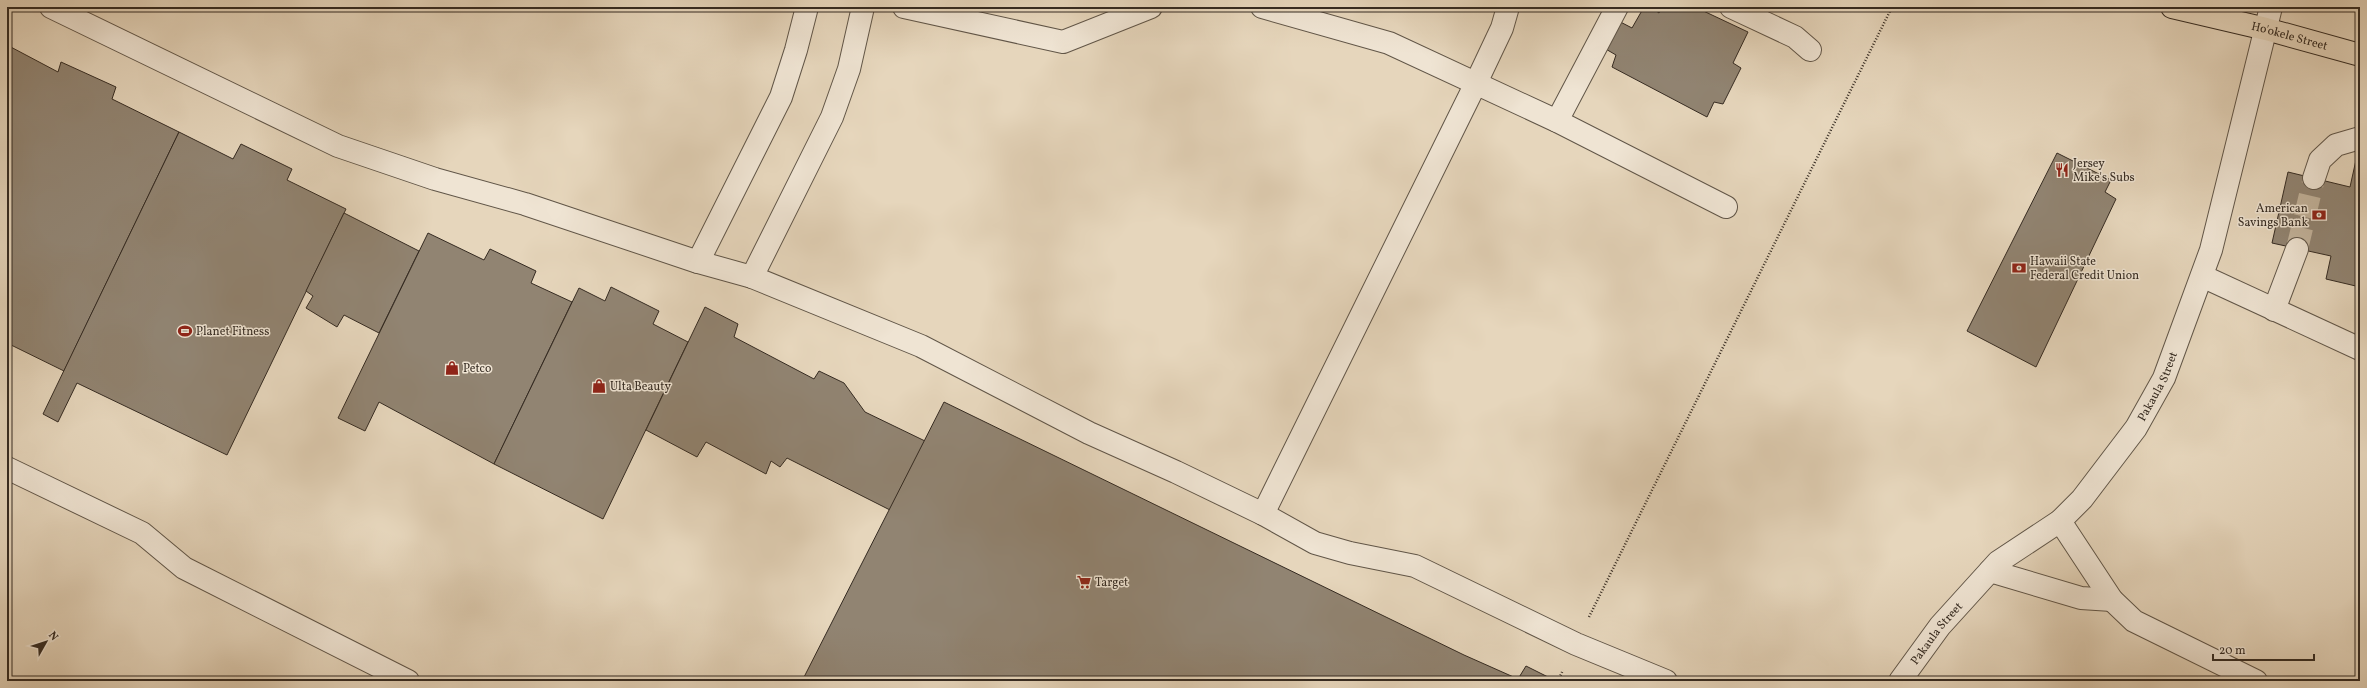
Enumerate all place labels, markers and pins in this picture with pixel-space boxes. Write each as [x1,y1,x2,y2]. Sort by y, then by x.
place label: Jersey Mike's Subs [2073,156,2135,186]
restaurant icon: Jersey Mike's Subs [2054,162,2070,178]
place label: American Savings Bank [2238,201,2308,231]
bank icon: American Savings Bank [2311,207,2327,223]
place label: Hawaii State Federal Credit Union [2030,254,2139,284]
bank icon: Hawaii State Federal Credit Union [2011,260,2027,276]
sports icon: Planet Fitness [177,323,193,339]
place label: Planet Fitness [196,324,269,340]
shop icon: Petco [444,360,460,376]
place label: Petco [463,361,491,377]
shop icon: Ulta Beauty [591,378,607,394]
place label: Ulta Beauty [610,379,671,395]
supermarket icon: Target [1076,574,1092,590]
place label: Target [1095,575,1128,591]

